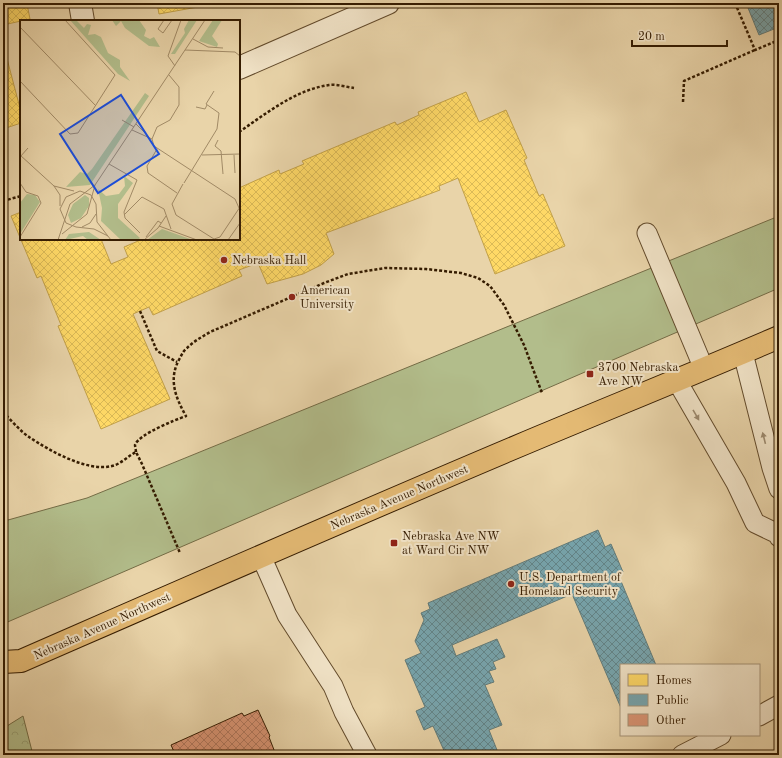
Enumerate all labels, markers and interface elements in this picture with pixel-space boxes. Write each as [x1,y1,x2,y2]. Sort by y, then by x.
inset map [20,20,240,240]
scale bar [632,22,727,48]
text: 20 m [638,31,665,43]
marker: Nebraska Hall [219,255,229,265]
place label: Nebraska Hall [232,255,306,267]
place label: American University [300,285,355,311]
marker: American University [287,292,297,302]
place label: 3700 Nebraska Ave NW [598,362,678,388]
marker: 3700 Nebraska Ave NW [585,369,595,379]
one-way arrow [693,409,700,421]
one-way arrow [761,432,767,444]
street label: Nebraska Avenue Northwest [329,463,470,532]
place label: Nebraska Ave NW at Ward Cir NW [402,531,500,557]
marker: Nebraska Ave NW at Ward Cir NW [389,538,399,548]
place label: U.S. Department of Homeland Security [519,572,622,598]
marker: U.S. Department of Homeland Security [506,579,516,589]
street label: Nebraska Avenue Northwest [32,591,173,663]
legend [620,664,760,736]
text: Homes [656,675,692,687]
text: Public [656,695,688,707]
text: Other [656,715,686,727]

